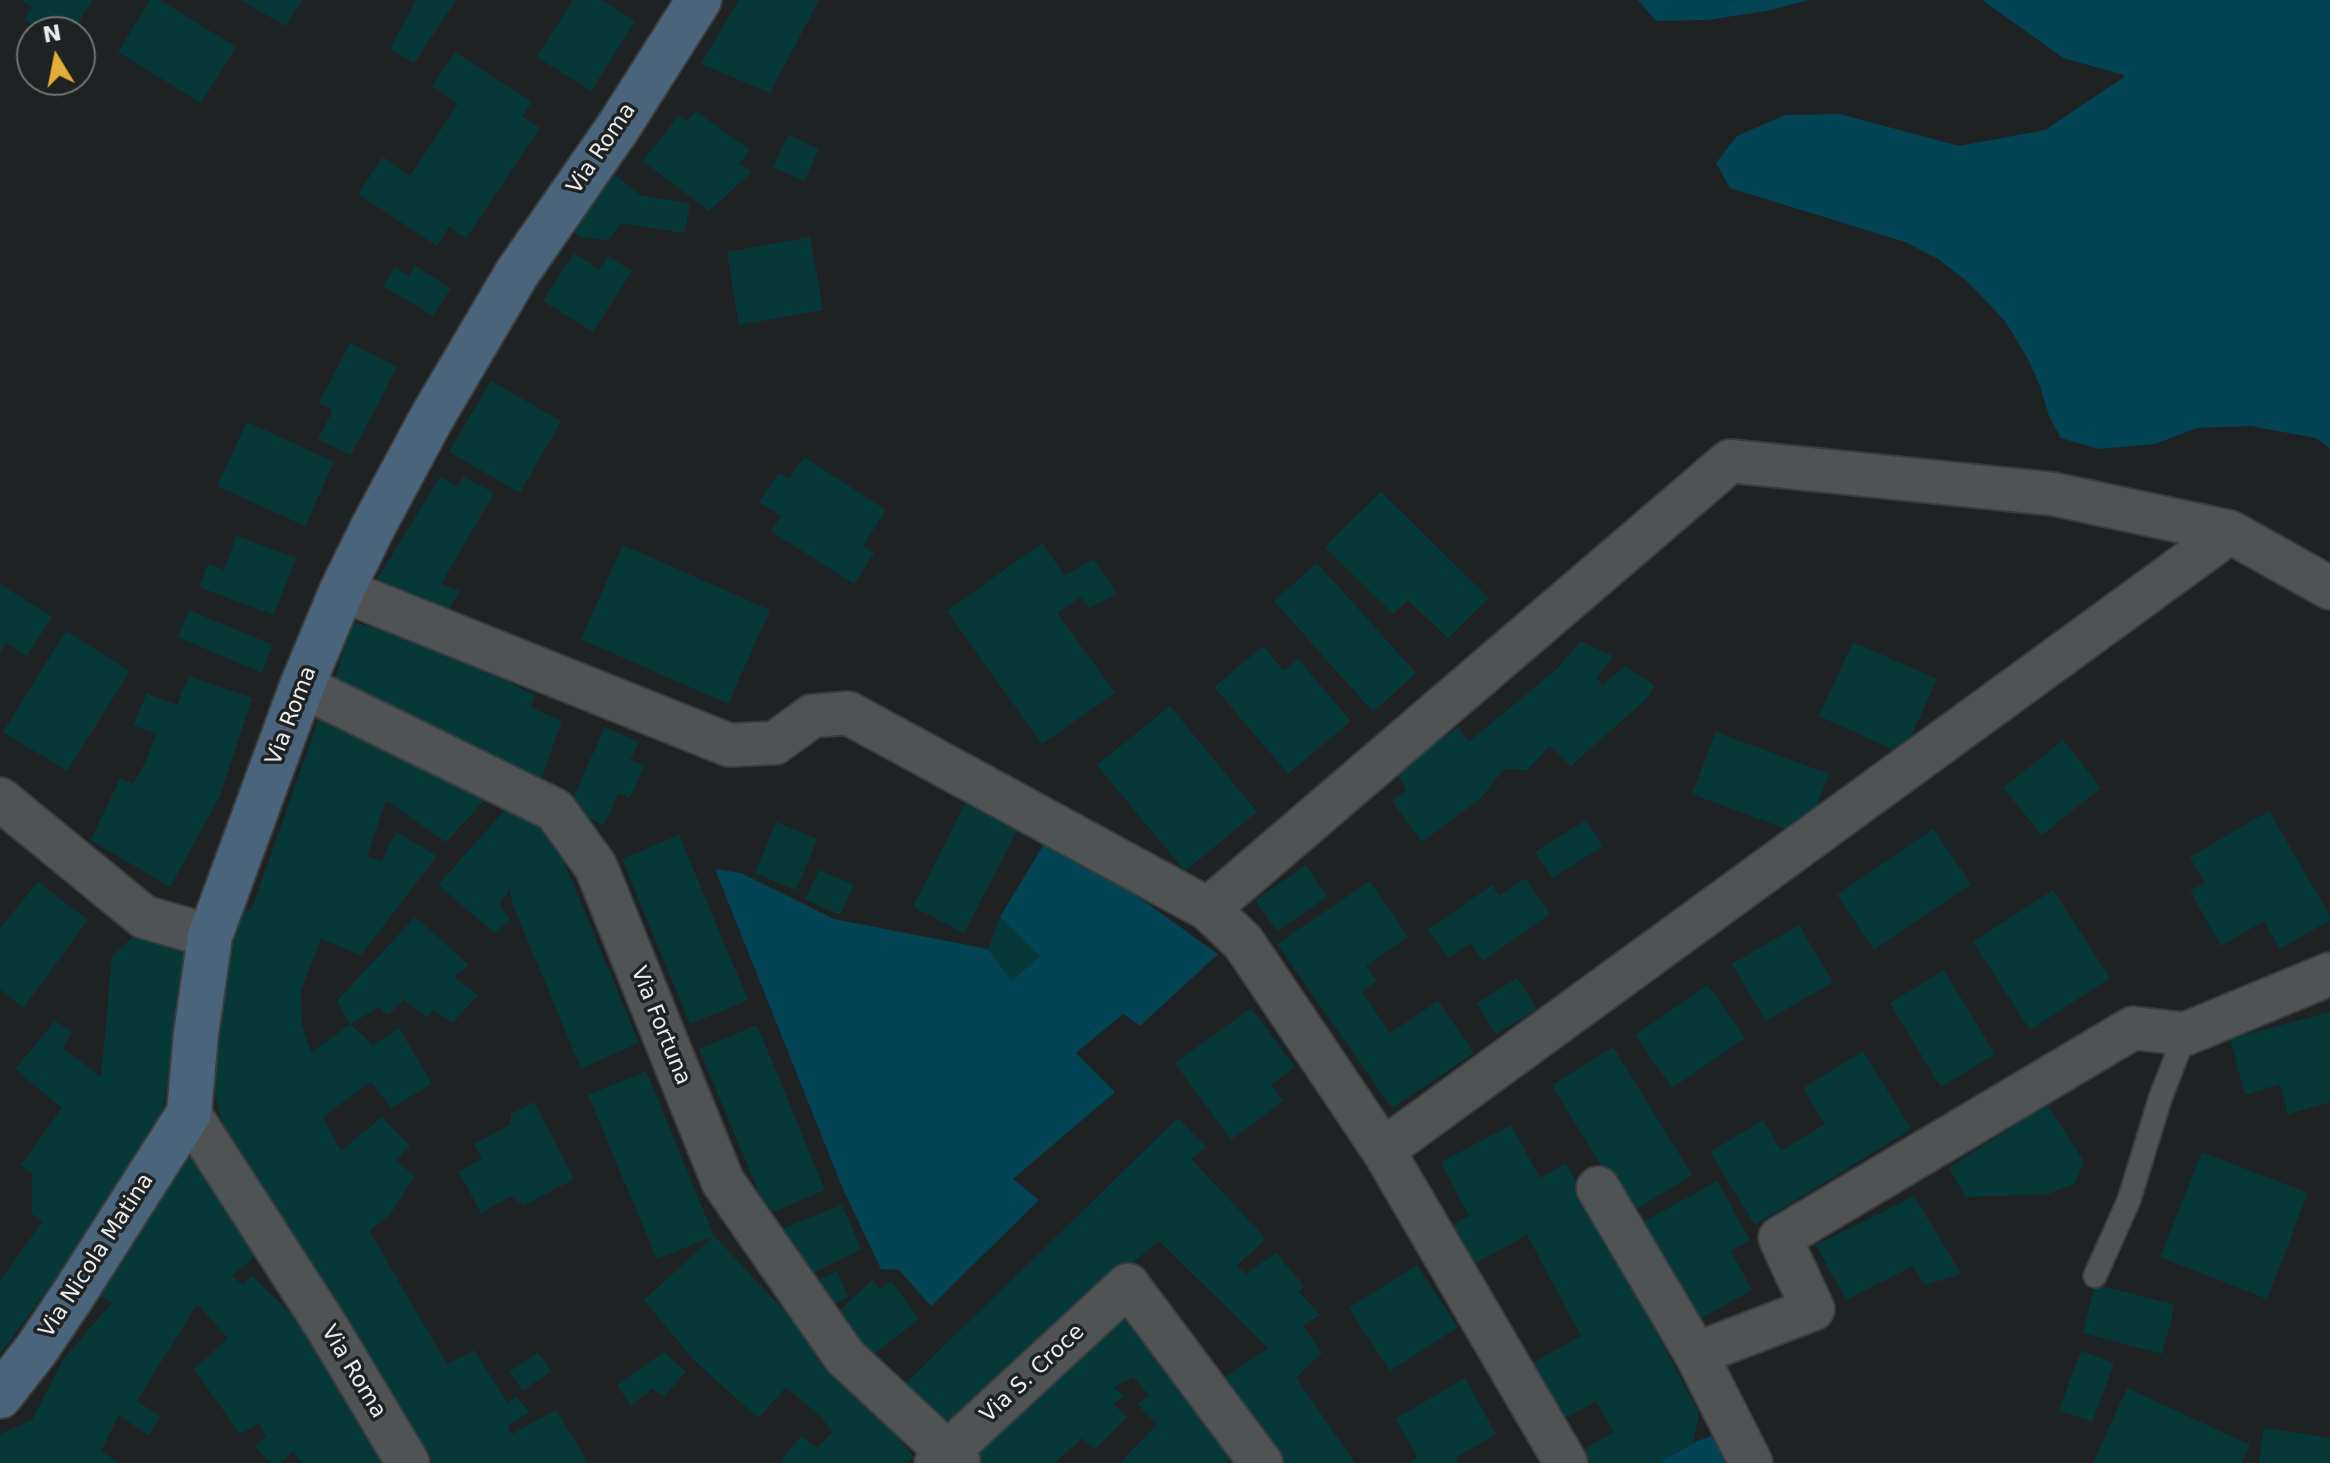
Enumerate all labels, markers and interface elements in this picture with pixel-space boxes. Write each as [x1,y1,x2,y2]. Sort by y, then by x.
north arrow [16,16,96,96]
text: N [41,20,63,48]
street label: Via Roma [562,99,642,199]
street label: Via Roma [261,663,323,769]
street label: Via Fortuna [624,963,696,1089]
street label: Via Nicola Matina [34,1169,160,1343]
street label: Via S. Croce [976,1319,1090,1429]
street label: Via Roma [315,1321,391,1423]

